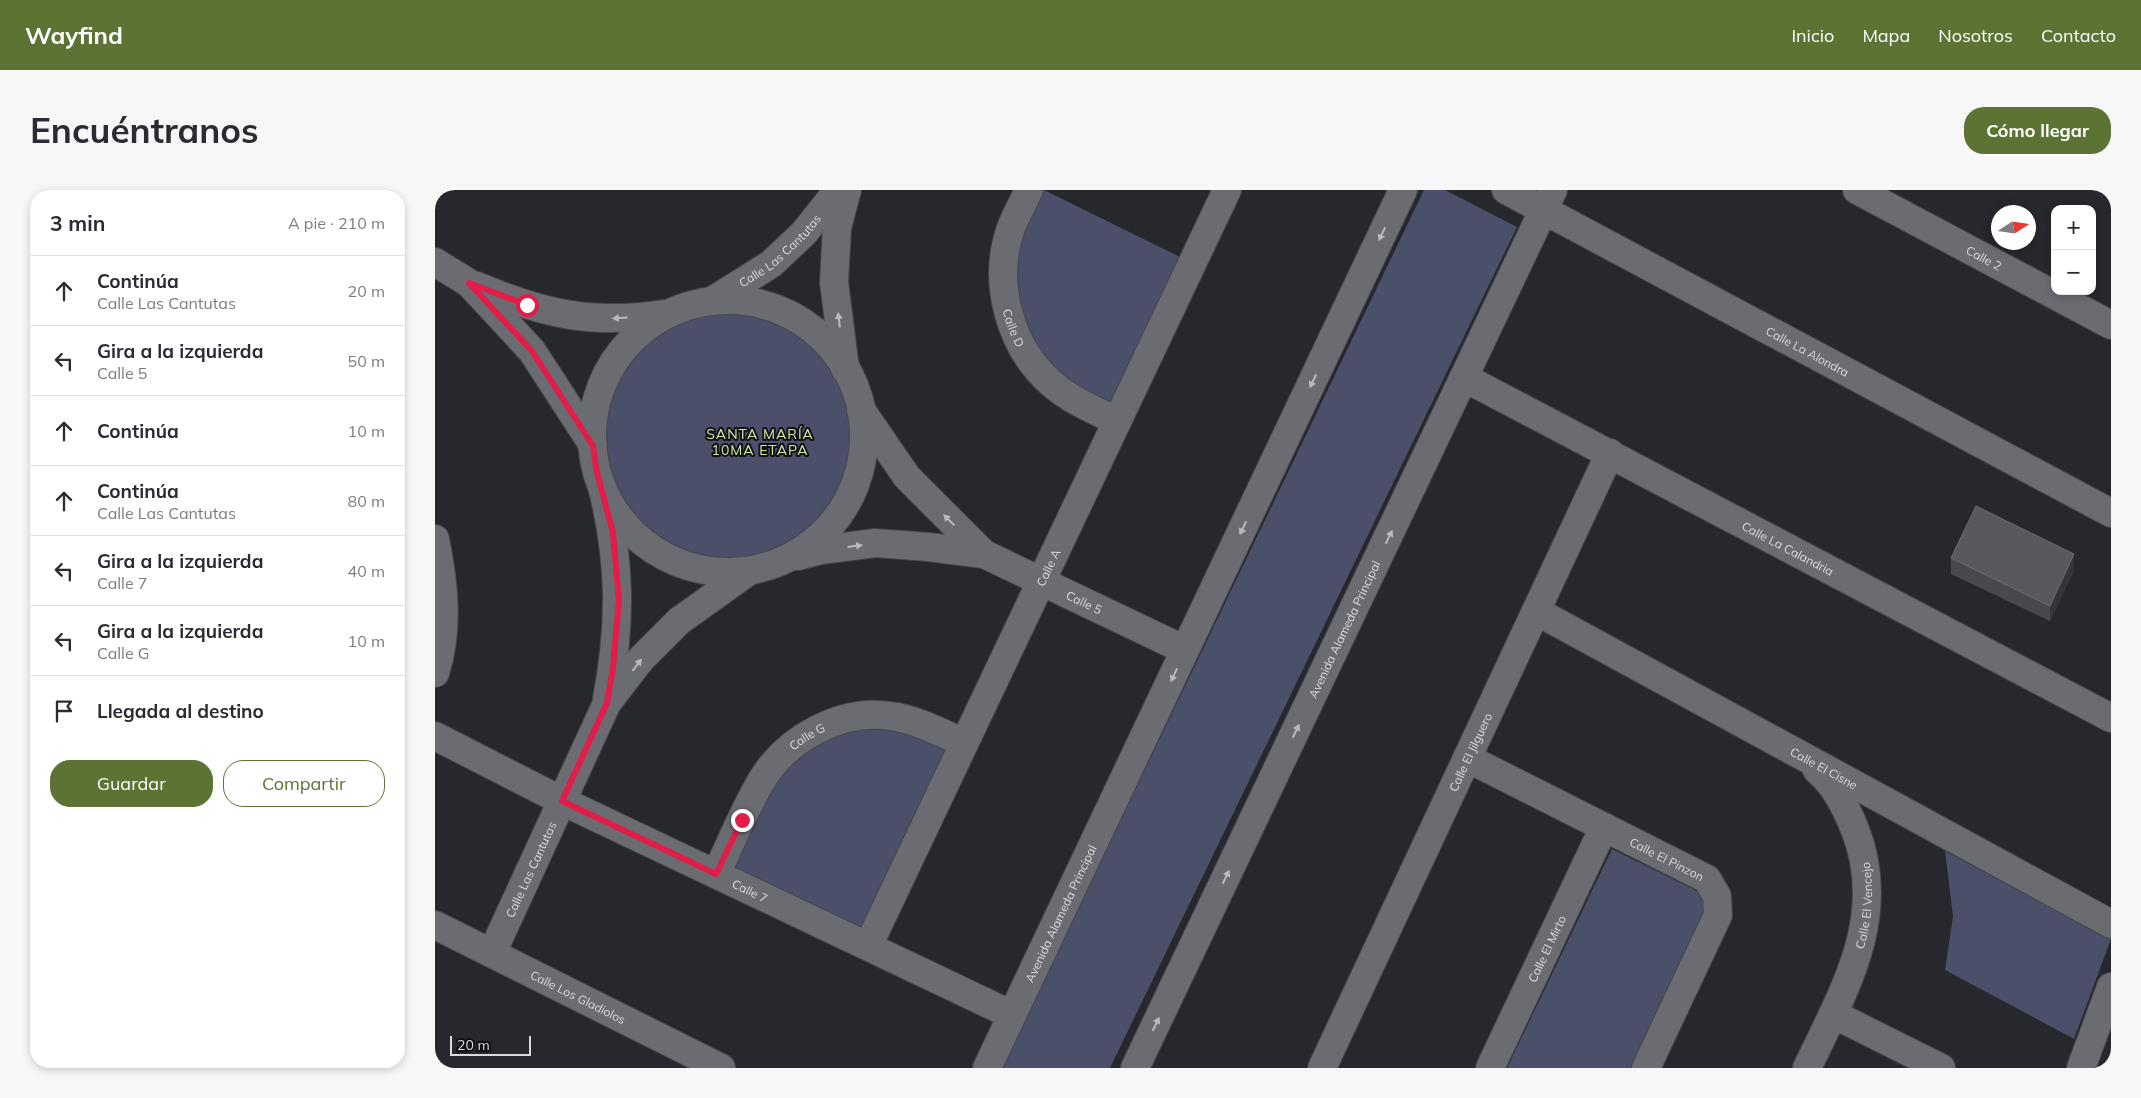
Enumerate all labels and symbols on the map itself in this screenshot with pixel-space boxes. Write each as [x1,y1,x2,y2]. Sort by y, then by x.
north arrow [1991,205,2036,250]
street label: Calle Las Cantutas [736,211,824,290]
one-way arrow [1378,227,1386,241]
street label: Calle 2 [1964,242,2004,273]
route start [516,294,539,317]
street label: Calle D [1000,307,1028,349]
one-way arrow [835,312,843,328]
one-way arrow [612,315,628,323]
street label: Calle La Alondra [1764,323,1852,379]
one-way arrow [1308,374,1316,388]
district label: SANTA MARÍA 10MA ETAPA [706,425,814,459]
one-way arrow [943,514,955,526]
street label: Calle La Calandria [1740,518,1836,578]
one-way arrow [1239,521,1247,535]
one-way arrow [1385,530,1393,544]
one-way arrow [847,542,863,550]
street label: Calle A [1033,546,1063,589]
street label: Avenida Alameda Principal [1305,558,1383,700]
street label: Calle 5 [1064,587,1105,617]
one-way arrow [631,659,642,672]
one-way arrow [1169,668,1177,682]
street label: Calle El Jilguero [1445,710,1495,794]
street label: Calle G [786,719,827,753]
one-way arrow [1292,724,1300,738]
street label: Calle El Cisne [1788,743,1860,792]
route end [731,809,754,832]
street label: Calle Las Cantutas [502,819,559,920]
street label: Calle El Pinzon [1627,834,1707,884]
street label: Avenida Alameda Principal [1021,842,1099,985]
street label: Calle El Vencejo [1851,861,1875,950]
one-way arrow [1222,870,1230,884]
street label: Calle 7 [730,876,770,905]
street label: Calle El Mirto [1524,913,1569,985]
street label: Calle Los Gladiolos [528,966,628,1027]
one-way arrow [1152,1017,1160,1031]
scale bar [450,1033,531,1056]

